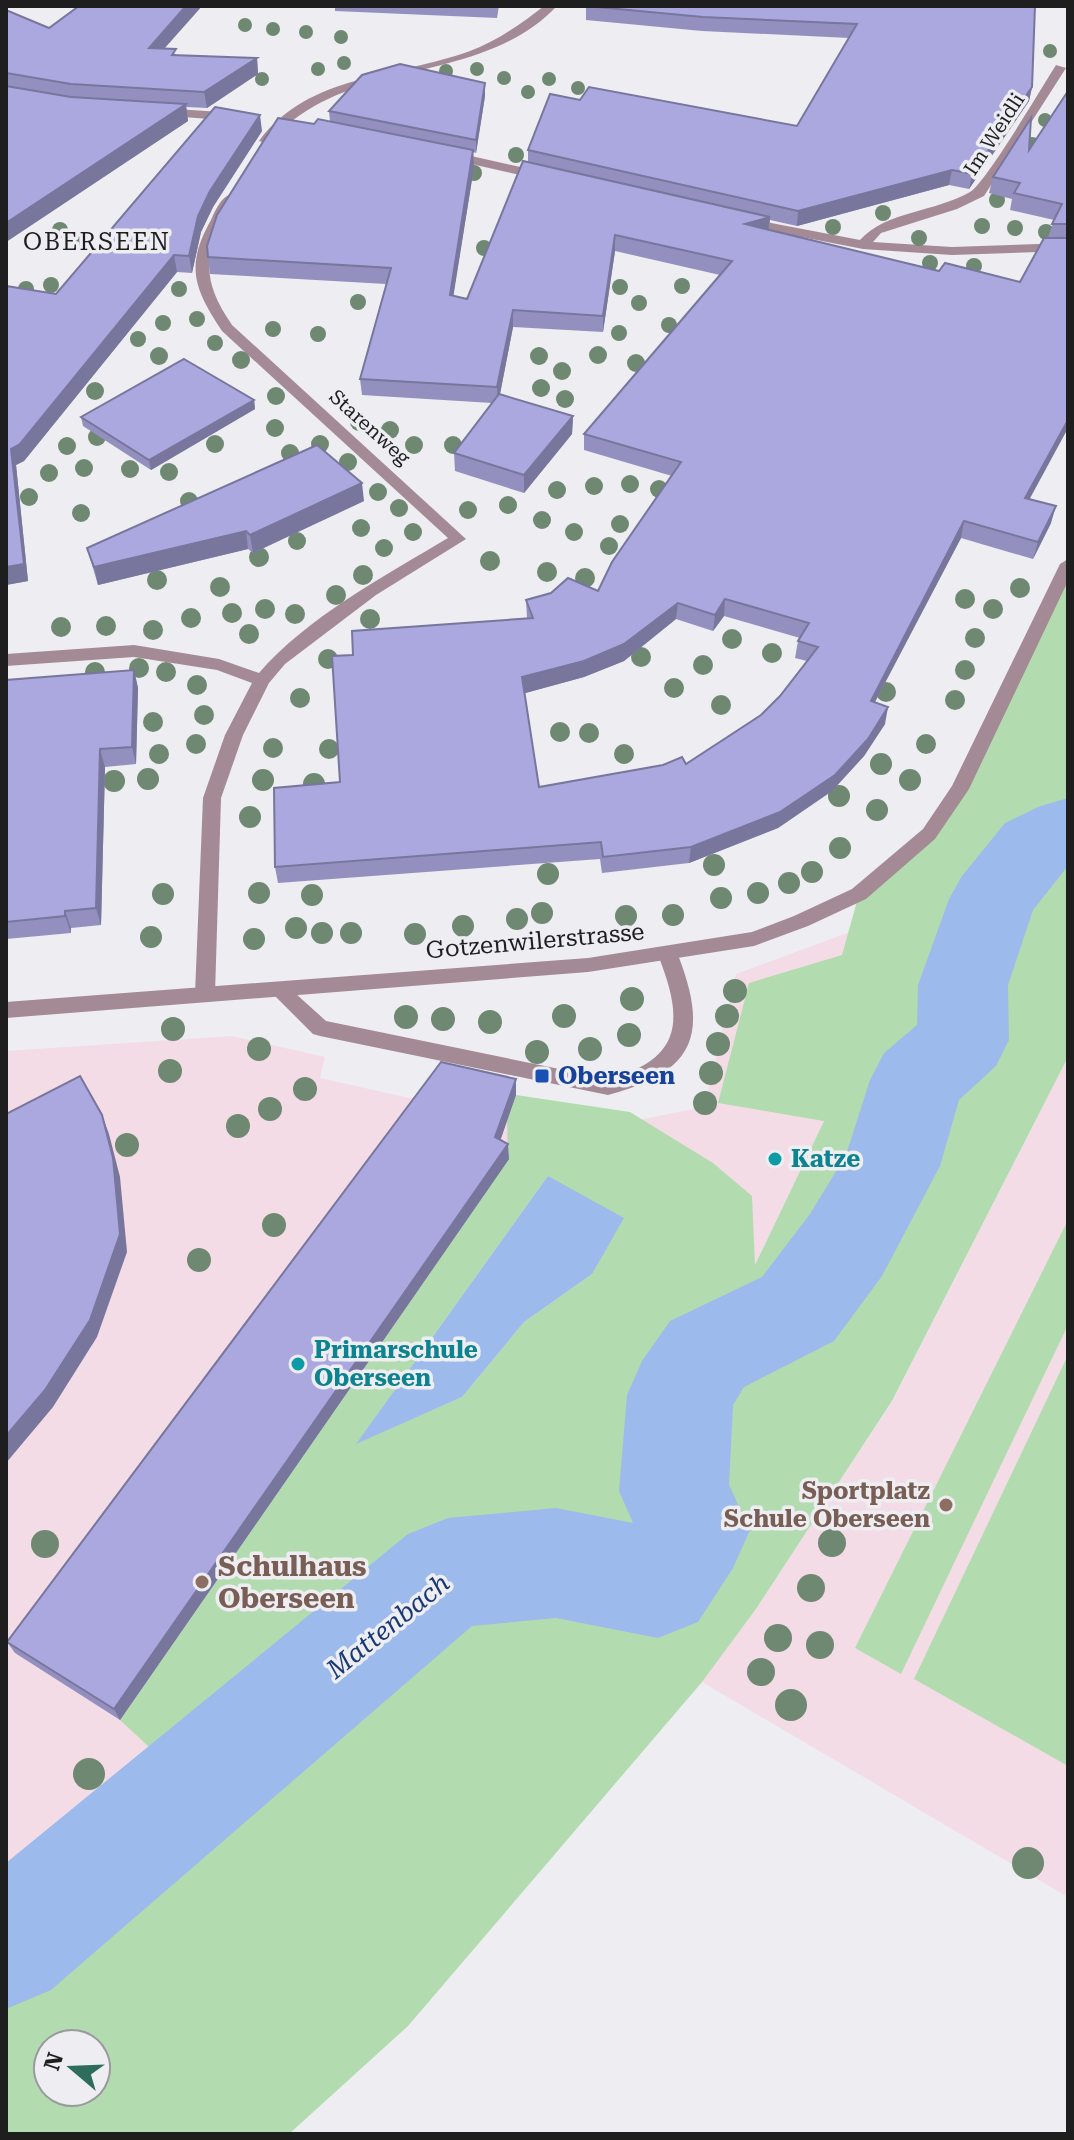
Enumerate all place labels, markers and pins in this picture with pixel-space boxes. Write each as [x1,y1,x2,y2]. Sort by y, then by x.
place label: Oberseen [558,1062,675,1090]
marker: Oberseen [533,1067,551,1085]
place label: Katze [791,1145,860,1173]
marker: Katze [766,1150,784,1168]
place label: Primarschule Oberseen [314,1336,478,1392]
marker: Primarschule Oberseen [289,1355,307,1373]
place label: Sportplatz Schule Oberseen [724,1477,930,1533]
marker: Sportplatz Schule Oberseen [937,1496,955,1514]
place label: Schulhaus Oberseen [218,1550,367,1615]
marker: Schulhaus Oberseen [193,1573,211,1591]

